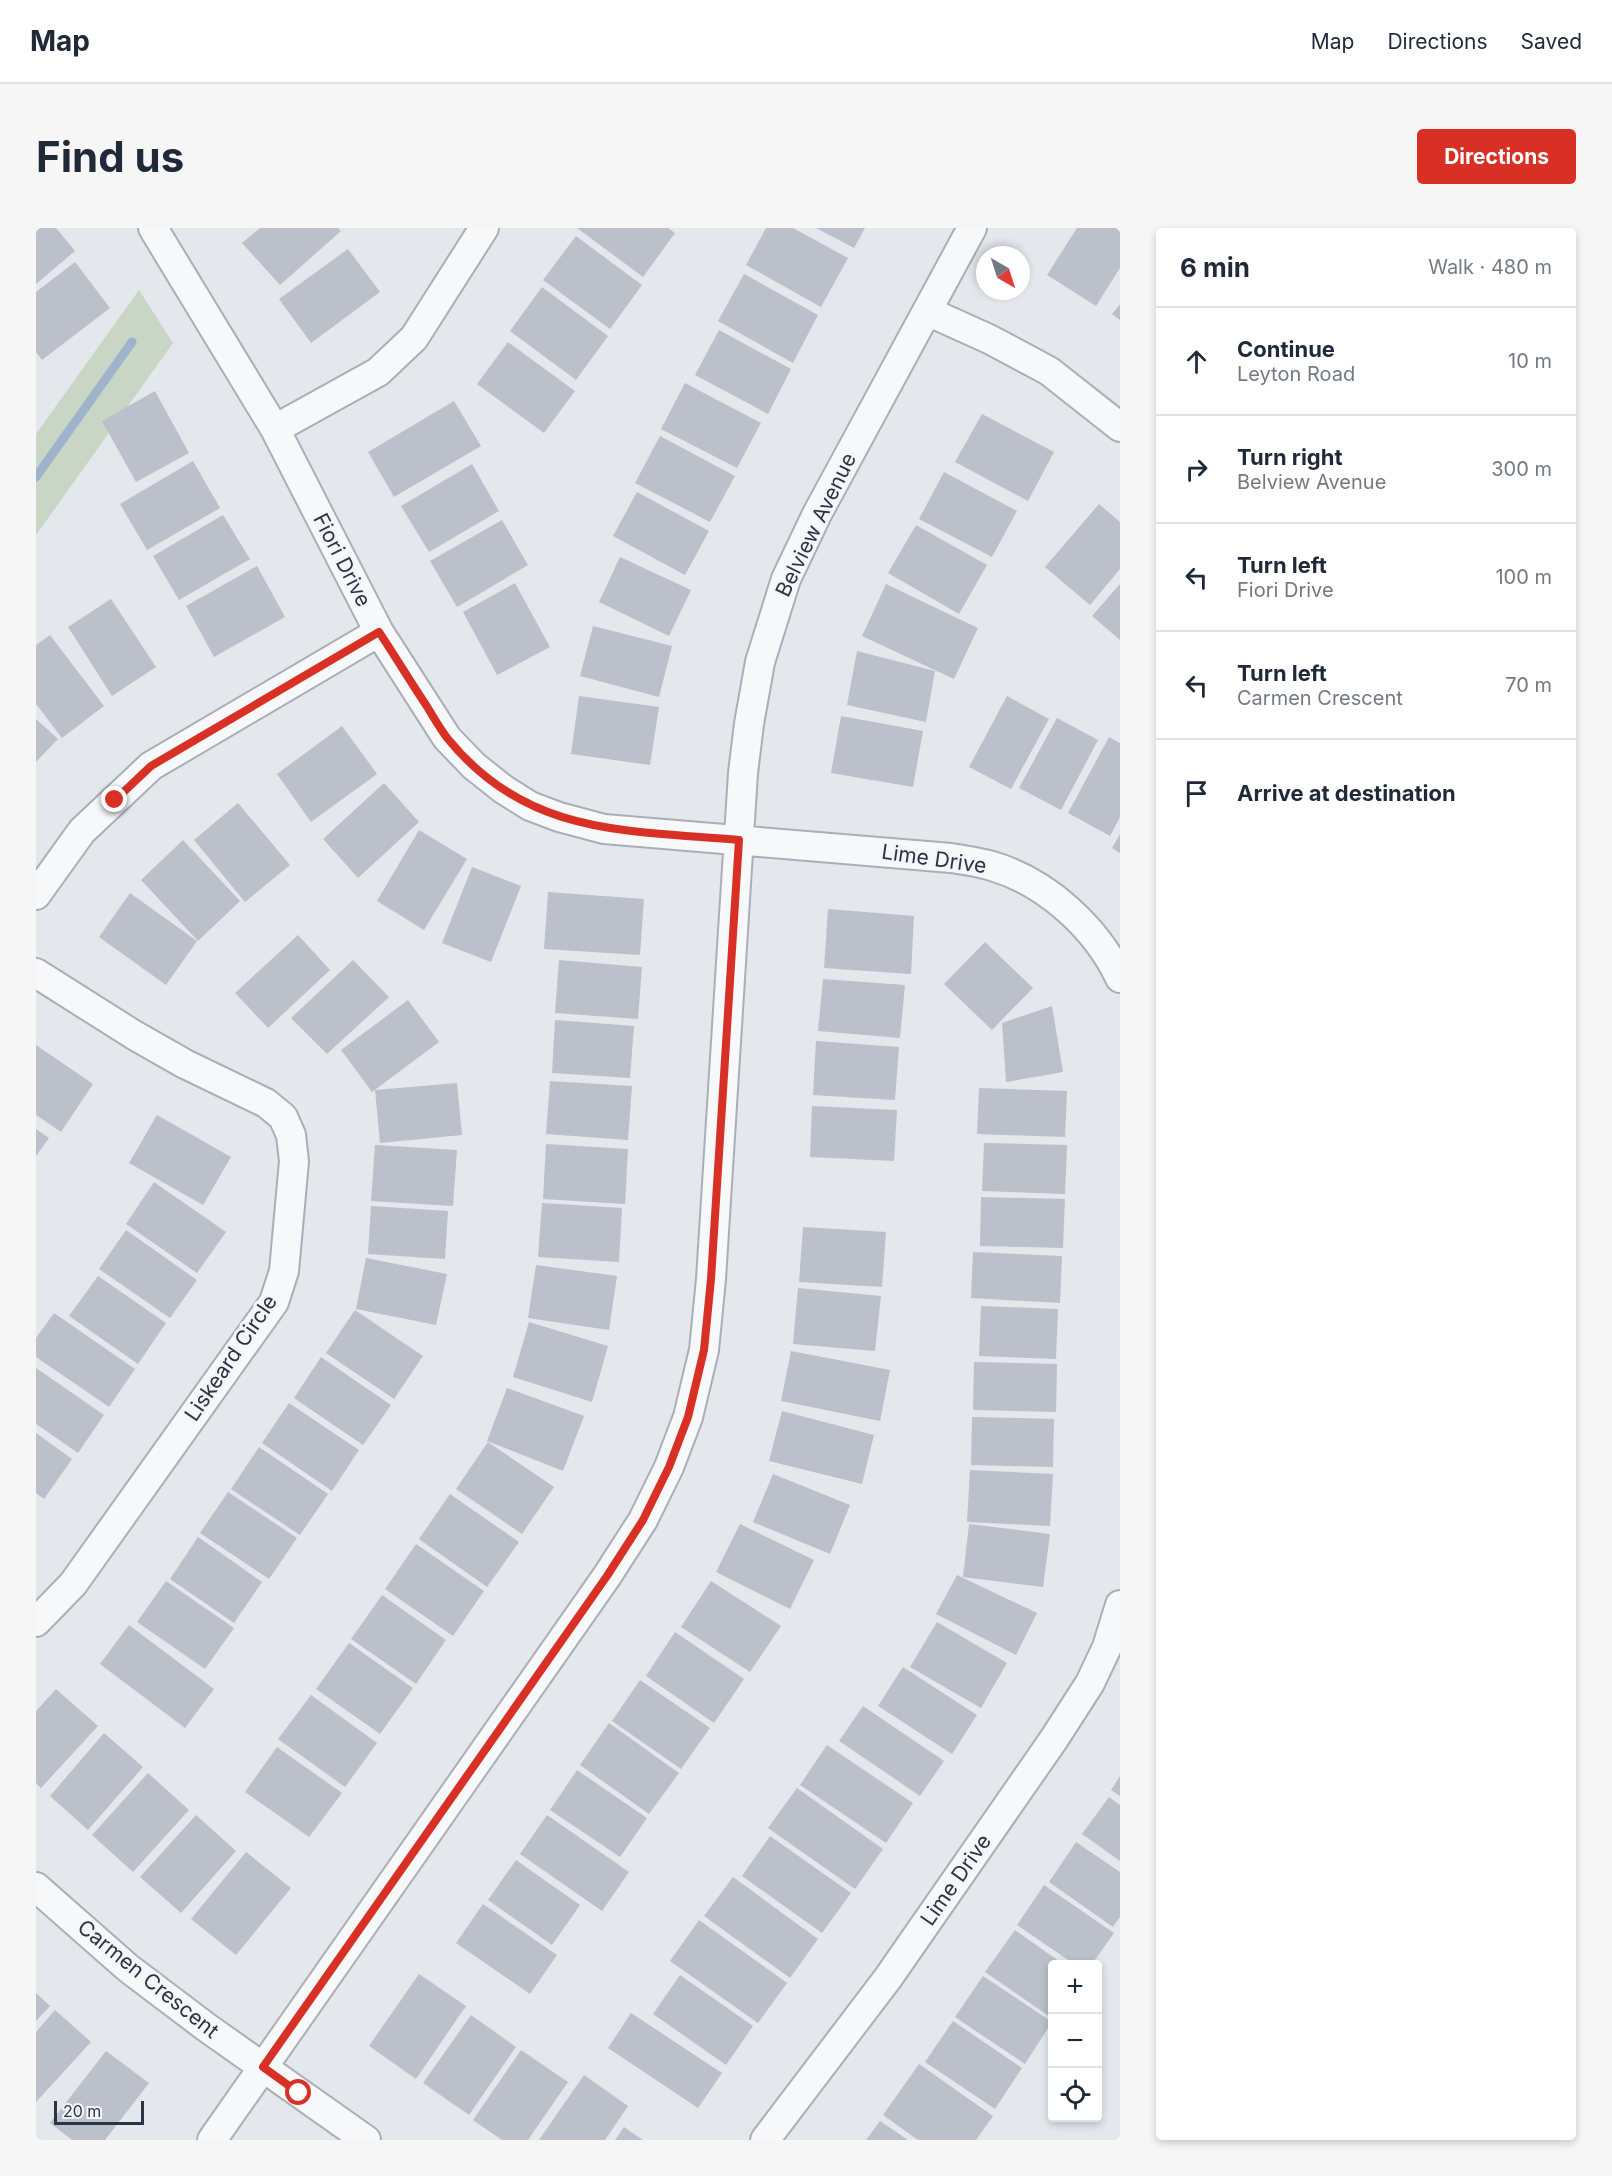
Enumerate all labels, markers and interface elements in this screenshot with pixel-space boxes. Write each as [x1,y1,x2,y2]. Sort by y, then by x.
text: Map [30,24,90,58]
text: Map [1311,29,1354,54]
text: Directions [1387,29,1488,54]
text: Saved [1521,29,1582,54]
button: Directions [1417,129,1576,184]
text: Find us [36,131,184,182]
north arrow [976,246,1030,300]
text: 6 min [1180,252,1250,283]
text: Walk · 480 m [1428,255,1552,279]
text: Continue [1237,336,1335,362]
icon: ahead [1180,345,1213,378]
text: 10 m [1508,349,1552,373]
text: Leyton Road [1237,362,1355,386]
text: Turn right [1237,444,1343,470]
street label: Belview Avenue [770,449,861,601]
icon: right [1180,453,1213,486]
text: 300 m [1491,457,1552,481]
text: Belview Avenue [1237,470,1386,494]
street label: Fiori Drive [308,509,377,611]
text: Turn left [1237,552,1327,578]
icon: left [1180,561,1213,594]
text: 100 m [1495,565,1552,589]
text: Fiori Drive [1237,578,1334,602]
text: Turn left [1237,660,1327,686]
icon: left [1180,669,1213,702]
text: 70 m [1505,673,1552,697]
text: Carmen Crescent [1237,686,1403,710]
icon: arrive [1180,777,1213,810]
text: Arrive at destination [1237,780,1456,806]
route end [101,786,127,812]
street label: Lime Drive [880,839,988,878]
street label: Liskeard Circle [179,1290,282,1426]
street label: Lime Drive [915,1829,996,1930]
street label: Carmen Crescent [73,1914,224,2043]
map controls [1048,1960,1102,2122]
button: + [1048,1960,1102,2014]
button: − [1048,2014,1102,2068]
button: locate [1048,2068,1102,2122]
route start [285,2079,311,2105]
scale bar [54,2098,144,2126]
text: 20 m [63,2101,101,2121]

